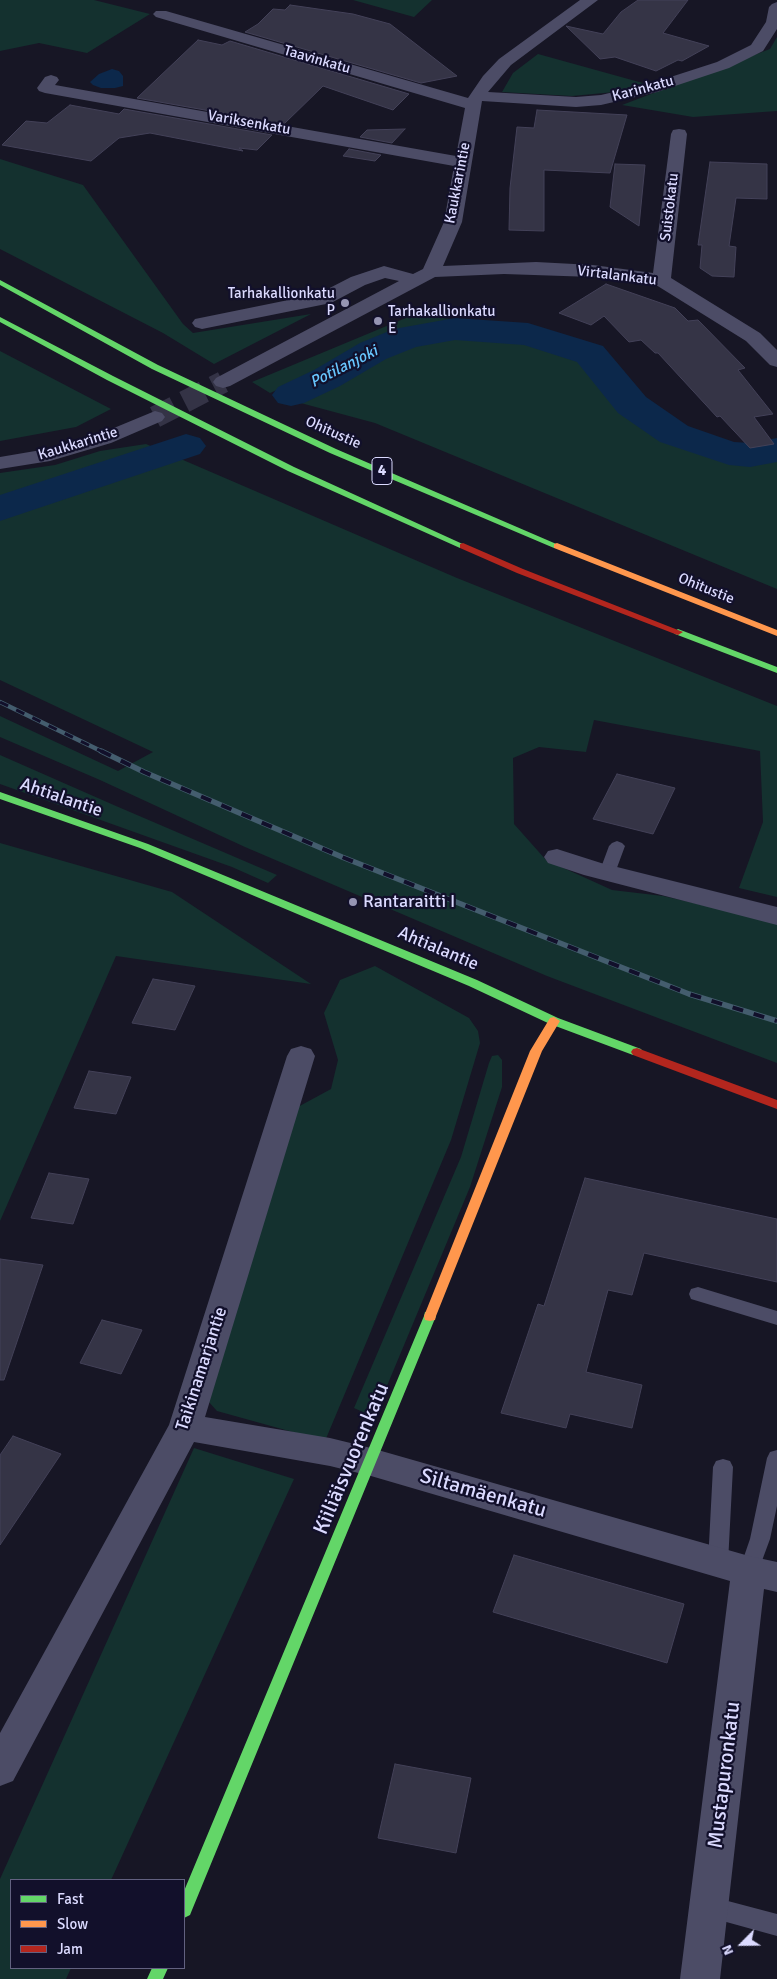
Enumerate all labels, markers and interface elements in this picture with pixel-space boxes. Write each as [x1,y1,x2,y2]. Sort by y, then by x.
street label: Taavinkatu [282,42,352,78]
street label: Karinkatu [610,72,676,106]
street label: Variksenkatu [206,107,292,139]
street label: Kaukkarintie [441,141,475,225]
street label: Suistokatu [657,172,683,242]
street label: Virtalankatu [576,262,658,290]
place label: Tarhakallionkatu P [228,285,335,320]
marker: Tarhakallionkatu P [339,297,351,309]
place label: Tarhakallionkatu E [388,303,495,338]
marker: Tarhakallionkatu E [372,315,384,327]
water label: Potilanjoki [307,342,381,392]
street label: Ohitustie [302,413,364,453]
street label: Kaukkarintie [36,423,120,465]
road number: 4 [372,458,392,484]
street label: Ohitustie [675,570,737,608]
street label: Ahtialantie [17,774,105,822]
place label: Rantaraitti I [363,891,455,913]
marker: Rantaraitti I [347,896,359,908]
street label: Ahtialantie [394,922,482,976]
street label: Taikinamarjantie [172,1304,232,1434]
street label: Kiiliäisvuorenkatu [309,1379,395,1539]
street label: Siltamäenkatu [417,1464,549,1524]
street label: Mustapuronkatu [703,1700,747,1850]
legend [10,1879,185,1969]
text: Fast [57,1890,84,1908]
text: Slow [57,1915,88,1933]
north arrow [717,1919,767,1969]
text: Jam [57,1940,83,1958]
text: N [718,1942,737,1958]

